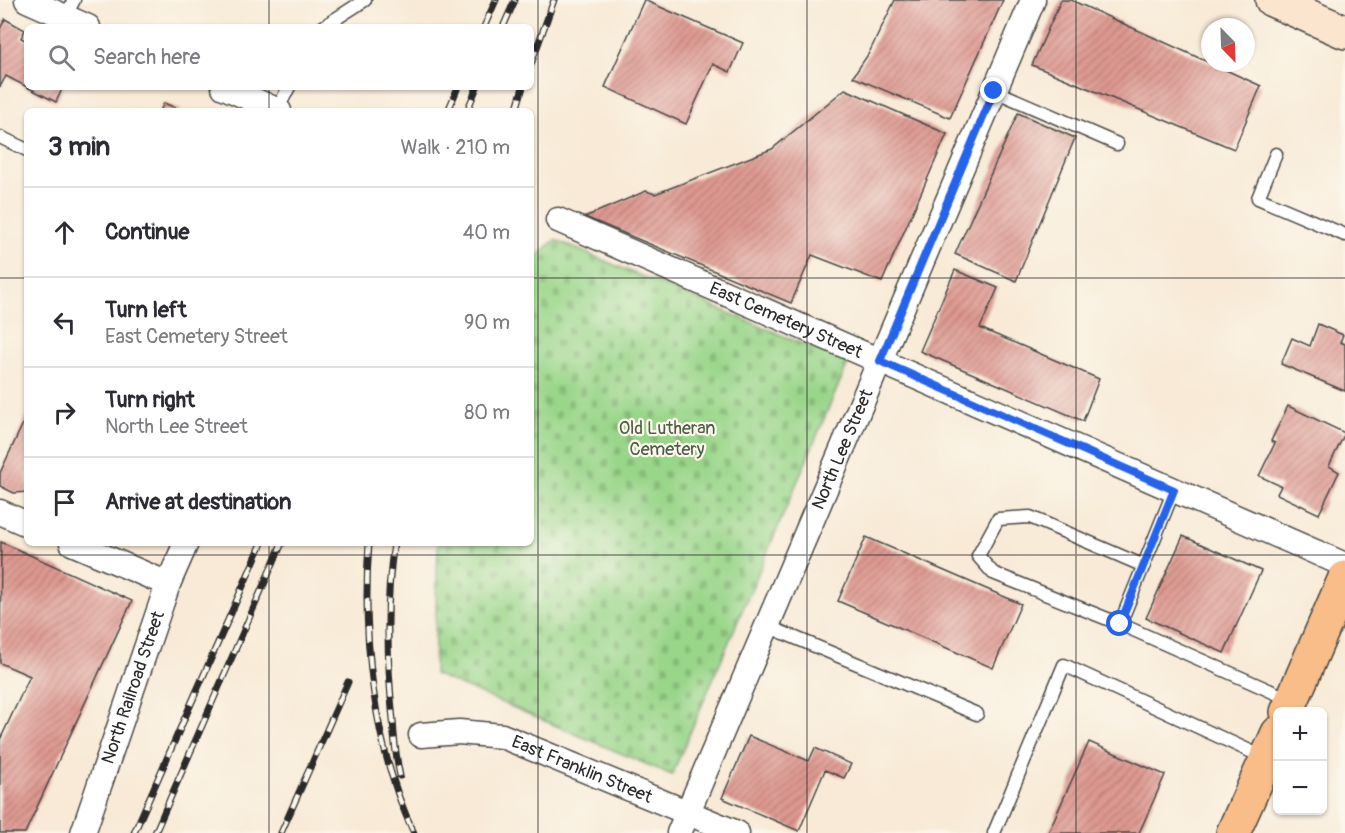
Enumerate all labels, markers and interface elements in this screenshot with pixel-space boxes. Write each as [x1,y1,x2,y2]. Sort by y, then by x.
north arrow [1201,18,1255,72]
search box [24,24,534,90]
icon: search [45,41,78,74]
text: Search here [93,43,200,71]
route end [980,77,1006,103]
text: 3 min [48,131,110,163]
text: Walk · 210 m [401,135,510,160]
icon: ahead [48,216,81,249]
text: Continue [105,218,189,246]
text: 40 m [463,220,510,245]
street label: East Cemetery Street [706,277,867,364]
text: Turn left [105,296,187,324]
icon: left [48,306,81,339]
text: 90 m [464,310,510,335]
text: East Cemetery Street [105,324,288,349]
street label: North Lee Street [807,385,879,513]
text: Turn right [105,386,195,414]
icon: right [48,396,81,429]
text: 80 m [464,400,510,425]
text: North Lee Street [105,414,248,439]
park label: Old Lutheran Cemetery [619,417,715,461]
icon: arrive [48,486,81,519]
text: Arrive at destination [105,488,291,516]
street label: North Railroad Street [97,607,170,767]
route start [1106,610,1132,636]
map controls [1273,707,1327,815]
button: + [1273,707,1327,761]
street label: East Franklin Street [508,730,656,809]
button: − [1273,761,1327,815]

